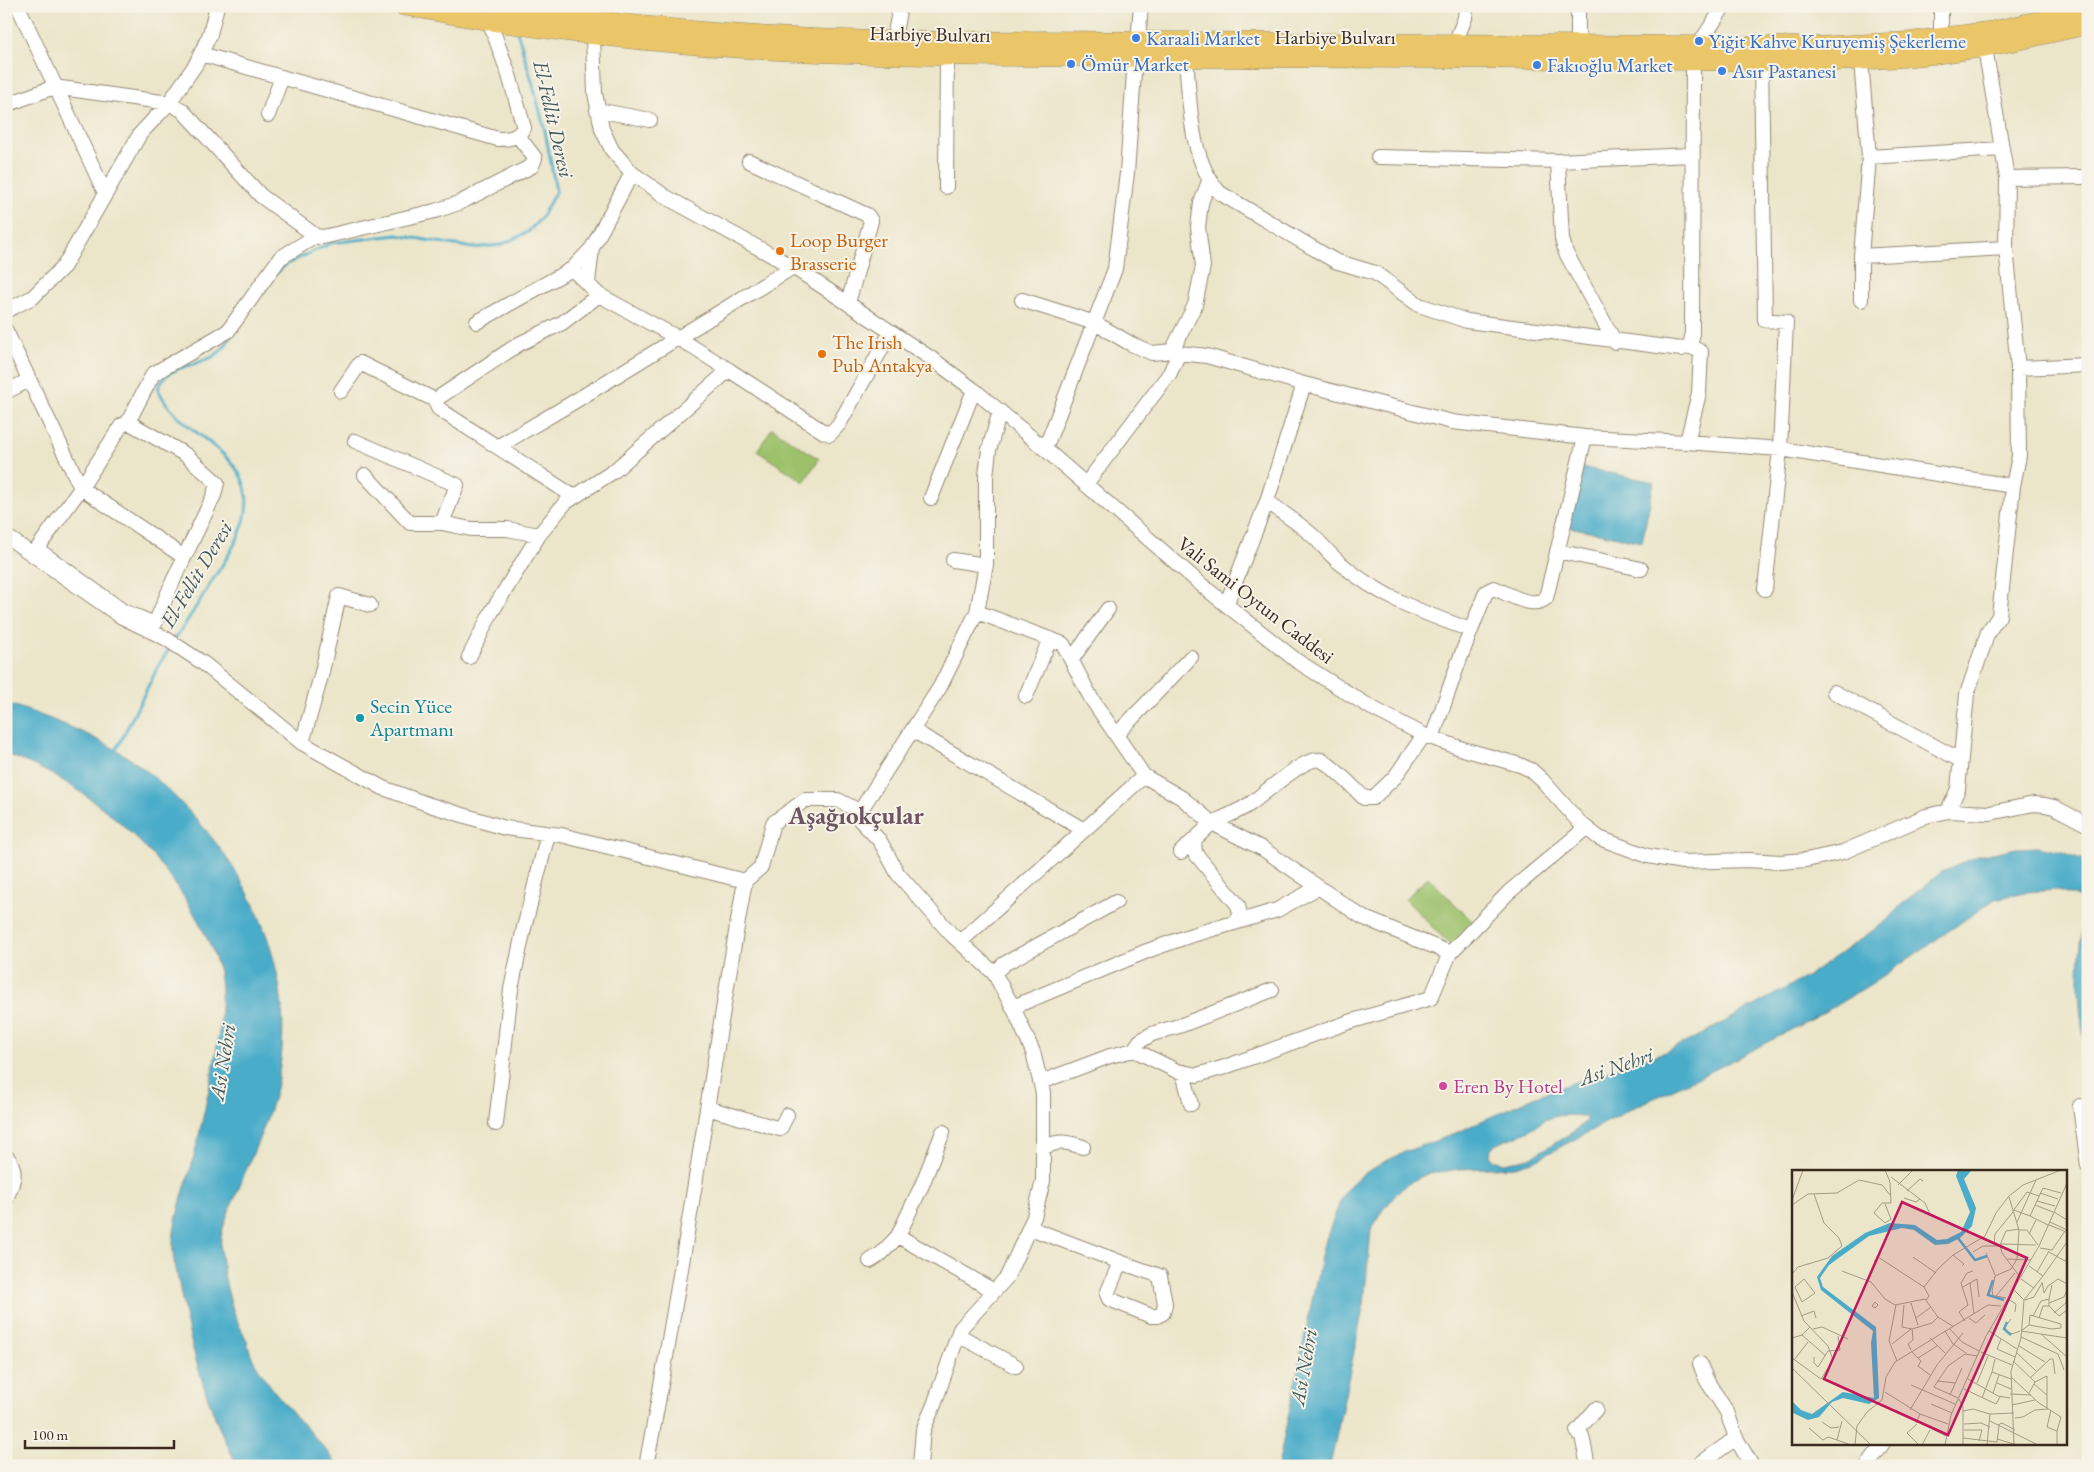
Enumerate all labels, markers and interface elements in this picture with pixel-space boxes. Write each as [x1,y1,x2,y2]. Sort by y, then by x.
street label: Harbiye Bulvarı [869,20,991,48]
street label: Harbiye Bulvarı [1274,24,1396,50]
place label: Karaali Market [1146,25,1260,51]
place label: Yiğit Kahve Kuruyemiş Şekerleme [1709,28,1966,54]
marker: Karaali Market [1130,32,1142,44]
marker: Yiğit Kahve Kuruyemiş Şekerleme [1693,35,1705,47]
place label: Ömür Market [1081,51,1189,77]
place label: Fakıoğlu Market [1547,52,1673,78]
water label: El-Fellit Deresi [527,57,581,181]
marker: Ömür Market [1065,58,1077,70]
place label: Asır Pastanesi [1731,58,1836,84]
marker: Fakıoğlu Market [1531,59,1543,71]
marker: Asır Pastanesi [1716,65,1728,77]
place label: Loop Burger Brasserie [790,227,888,276]
marker: Loop Burger Brasserie [774,245,786,257]
place label: The Irish Pub Antakya [832,329,932,378]
marker: The Irish Pub Antakya [816,348,828,360]
water label: El-Fellit Deresi [153,515,239,633]
street label: Vali Sami Oytun Caddesi [1172,531,1340,669]
place label: Secin Yüce Apartmanı [369,693,454,742]
marker: Secin Yüce Apartmanı [354,712,366,724]
district label: Aşağıokçular [787,799,924,832]
water label: Asi Nehri [202,1021,242,1104]
water label: Asi Nehri [1573,1040,1658,1092]
place label: Eren By Hotel [1453,1073,1563,1099]
marker: Eren By Hotel [1437,1080,1449,1092]
inset map [1792,1170,2066,1444]
water label: Asi Nehri [1283,1326,1323,1409]
scale bar [25,1417,174,1449]
text: 100 m [32,1425,69,1444]

